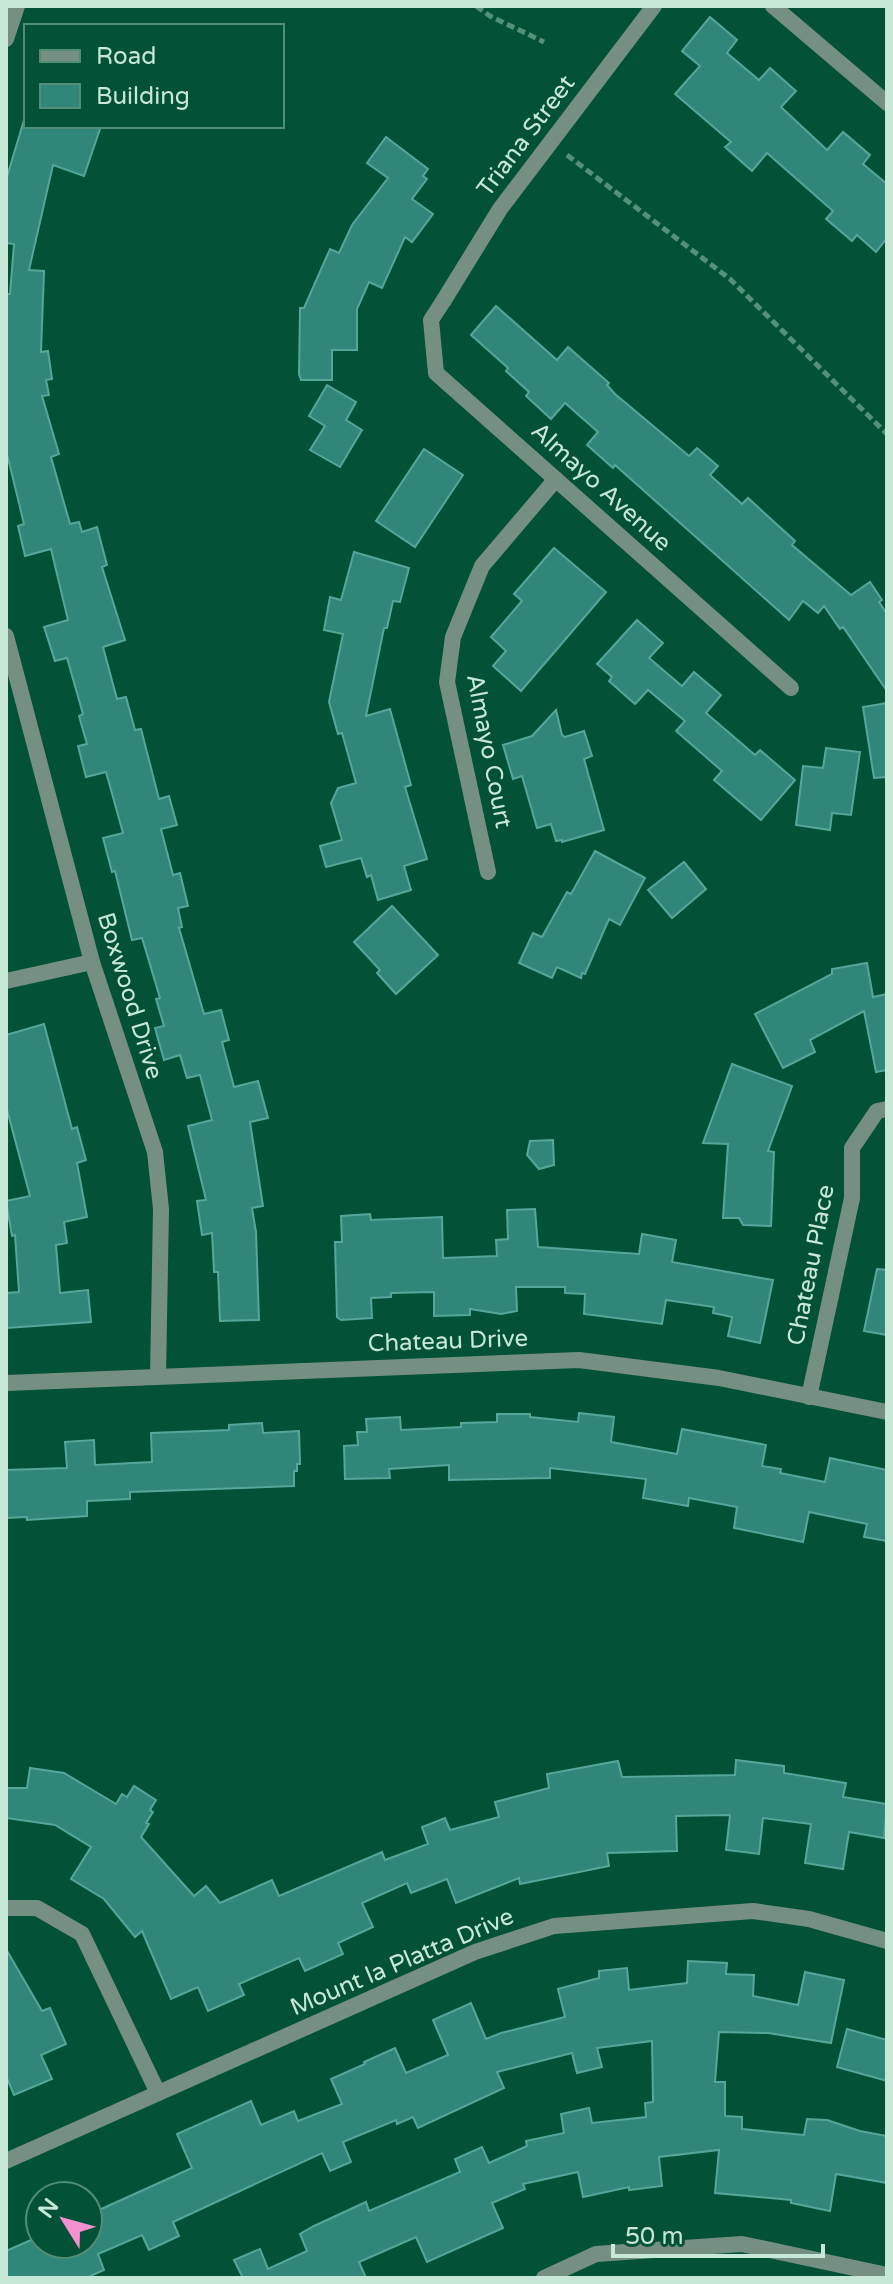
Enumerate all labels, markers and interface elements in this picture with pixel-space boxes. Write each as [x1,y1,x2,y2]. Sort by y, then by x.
legend [24,24,284,128]
text: Road [96,42,156,71]
street label: Triana Street [471,69,581,203]
text: Building [96,82,190,111]
street label: Almayo Avenue [525,417,677,557]
street label: Almayo Court [460,671,518,831]
street label: Boxwood Drive [91,909,169,1083]
street label: Chateau Place [781,1182,841,1348]
street label: Chateau Drive [367,1324,529,1358]
street label: Mount la Platta Drive [286,1902,518,2022]
north arrow [24,2180,104,2260]
text: N [33,2194,65,2223]
scale bar [613,2208,823,2258]
text: 50 m [625,2222,683,2251]

